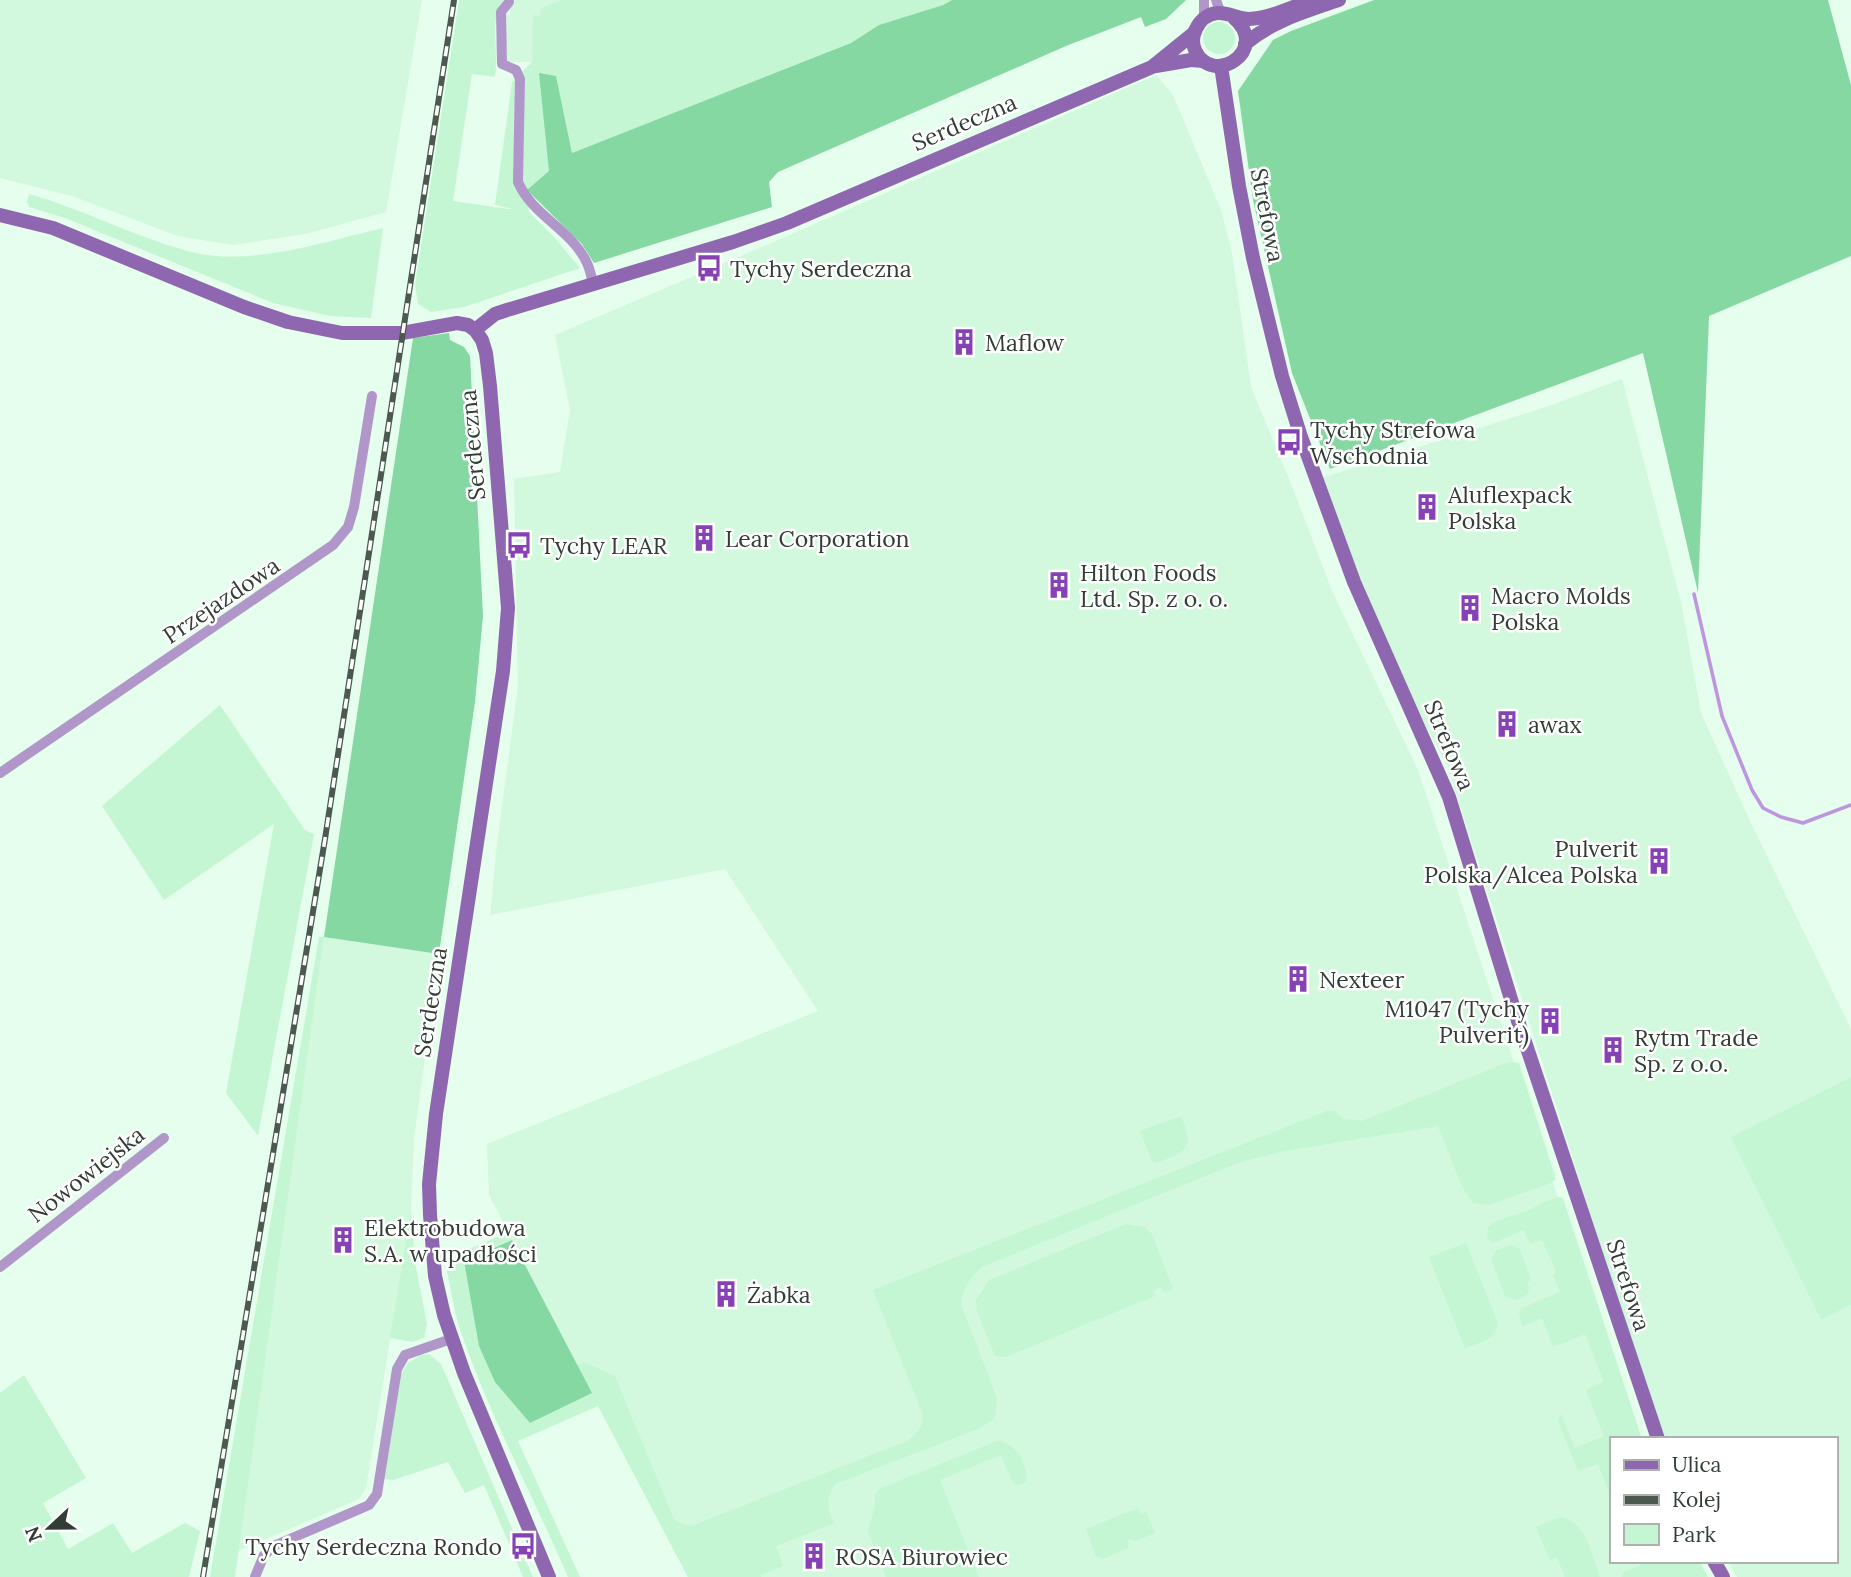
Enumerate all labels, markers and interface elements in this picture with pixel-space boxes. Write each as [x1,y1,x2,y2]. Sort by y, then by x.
street label: Serdeczna [907,87,1021,157]
street label: Strefowa [1245,166,1291,265]
bus stop icon: Tychy Serdeczna [694,253,724,283]
place label: Tychy Serdeczna [730,254,912,283]
building icon: Maflow [949,327,979,357]
place label: Maflow [985,328,1065,357]
street label: Serdeczna [453,388,491,502]
place label: Tychy Strefowa Wschodnia [1310,415,1476,470]
bus stop icon: Tychy Strefowa Wschodnia [1274,427,1304,457]
place label: Aluflexpack Polska [1447,480,1572,535]
building icon: Aluflexpack Polska [1412,492,1442,522]
building icon: Lear Corporation [689,523,719,553]
place label: Lear Corporation [725,524,910,553]
bus stop icon: Tychy LEAR [504,530,534,560]
place label: Tychy LEAR [540,531,668,560]
street label: Przejazdowa [157,550,285,650]
place label: Hilton Foods Ltd. Sp. z o. o. [1080,558,1228,613]
building icon: Hilton Foods Ltd. Sp. z o. o. [1044,570,1074,600]
place label: Macro Molds Polska [1491,581,1631,636]
building icon: Macro Molds Polska [1455,593,1485,623]
street label: Strefowa [1418,696,1482,795]
building icon: awax [1492,709,1522,739]
place label: awax [1528,710,1582,739]
place label: Pulverit Polska/Alcea Polska [1424,834,1638,890]
building icon: Pulverit Polska/Alcea Polska [1644,846,1674,876]
street label: Serdeczna [407,945,453,1059]
building icon: Nexteer [1283,964,1313,994]
place label: Nexteer [1319,965,1405,994]
place label: M1047 (Tychy Pulverit) [1384,994,1530,1050]
building icon: M1047 (Tychy Pulverit) [1535,1006,1565,1036]
place label: Rytm Trade Sp. z o.o. [1634,1023,1758,1078]
building icon: Rytm Trade Sp. z o.o. [1598,1035,1628,1065]
street label: Nowowiejska [22,1119,150,1229]
place label: Elektrobudowa S.A. w upadłości [364,1213,537,1268]
building icon: Elektrobudowa S.A. w upadłości [328,1225,358,1255]
street label: Strefowa [1601,1235,1658,1335]
building icon: Żabka [711,1279,741,1309]
place label: Żabka [747,1280,811,1309]
legend [1610,1437,1837,1563]
text: Ulica [1672,1451,1722,1478]
text: Kolej [1672,1486,1721,1513]
north arrow [14,1493,84,1563]
text: Park [1672,1521,1716,1548]
text: N [19,1523,47,1546]
bus stop icon: Tychy Serdeczna Rondo [508,1531,538,1561]
place label: Tychy Serdeczna Rondo [245,1532,502,1561]
building icon: ROSA Biurowiec [799,1541,829,1571]
place label: ROSA Biurowiec [835,1542,1008,1571]

